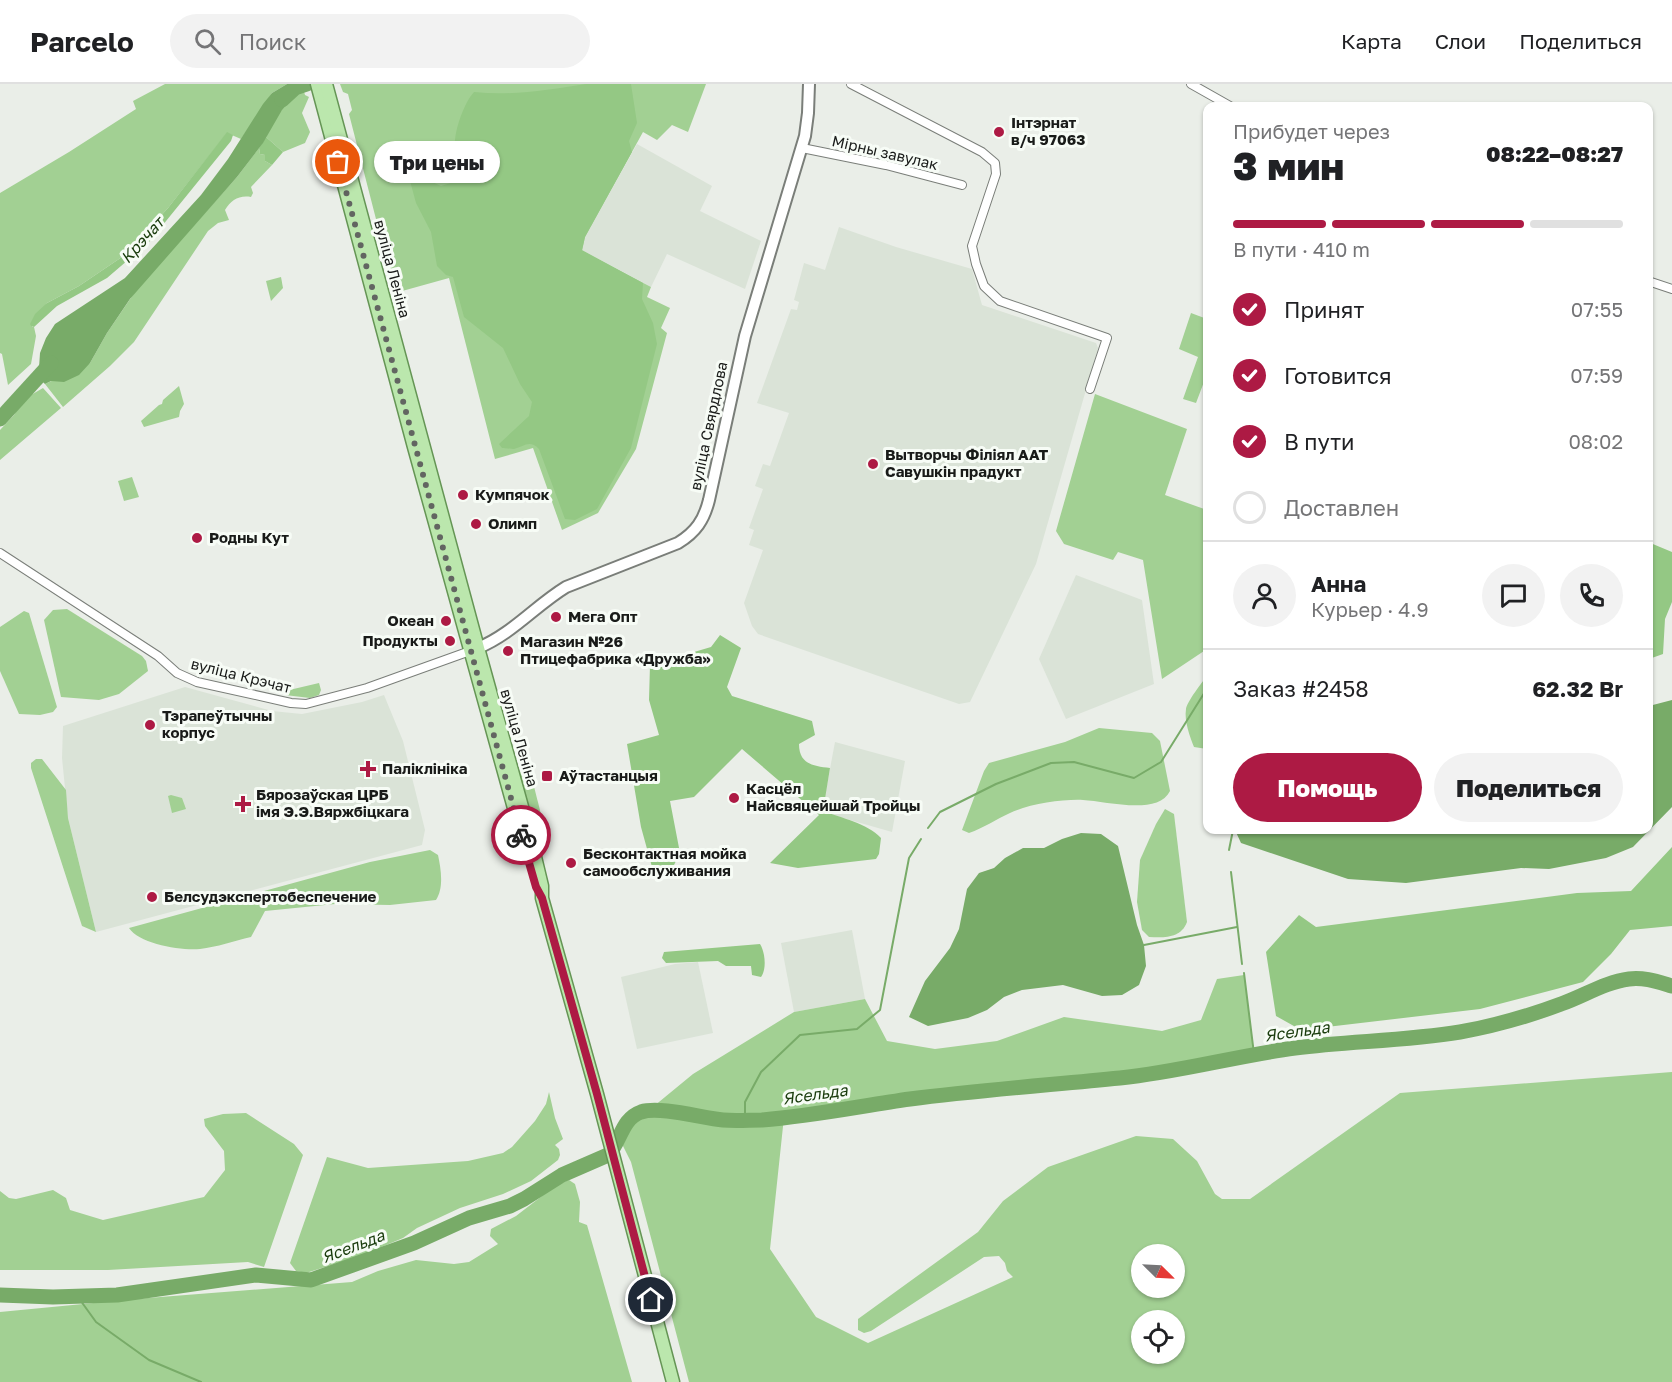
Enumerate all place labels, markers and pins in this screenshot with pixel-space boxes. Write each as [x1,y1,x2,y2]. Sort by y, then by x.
place label: Інтэрнат в/ч 97063 [1011,113,1085,148]
marker: Інтэрнат в/ч 97063 [992,125,1006,139]
pin [312,136,363,187]
callout: Три цены [374,141,500,183]
place label: Вытворчы Філіял ААТ Савушкін прадукт [885,445,1049,480]
marker: Вытворчы Філіял ААТ Савушкін прадукт [866,457,880,471]
place label: Кумпячок [475,485,550,503]
marker: Кумпячок [456,488,470,502]
place label: Олимп [488,514,537,532]
marker: Олимп [469,517,483,531]
place label: Родны Кут [209,528,289,546]
marker: Родны Кут [190,531,204,545]
place label: Мега Опт [568,607,638,625]
marker: Мега Опт [549,610,563,624]
place label: Океан [387,611,434,629]
marker: Океан [439,614,453,628]
place label: Продукты [363,631,438,649]
place label: Магазин №26 Птицефабрика «Дружба» [520,632,710,667]
marker: Продукты [443,634,457,648]
marker: Магазин №26 Птицефабрика «Дружба» [501,644,515,658]
place label: Тэрапеўтычны корпус [162,706,272,741]
marker: Тэрапеўтычны корпус [143,718,157,732]
place label: Паліклініка [382,759,468,777]
marker: Паліклініка [359,760,377,778]
place label: Аўтастанцыя [559,766,658,784]
marker: Аўтастанцыя [540,769,554,783]
place label: Касцёл Найсвяцейшай Тройцы [746,779,920,814]
place label: Бярозаўская ЦРБ імя Э.Э.Вяржбіцкага [256,785,409,820]
marker: Касцёл Найсвяцейшай Тройцы [727,791,741,805]
marker: Бярозаўская ЦРБ імя Э.Э.Вяржбіцкага [234,795,252,813]
place label: Бесконтактная мойка самообслуживания [583,844,747,879]
marker: Бесконтактная мойка самообслуживания [564,856,578,870]
place label: Белсудэкспертобеспечение [164,887,377,905]
marker: Белсудэкспертобеспечение [145,890,159,904]
pin [625,1274,676,1325]

